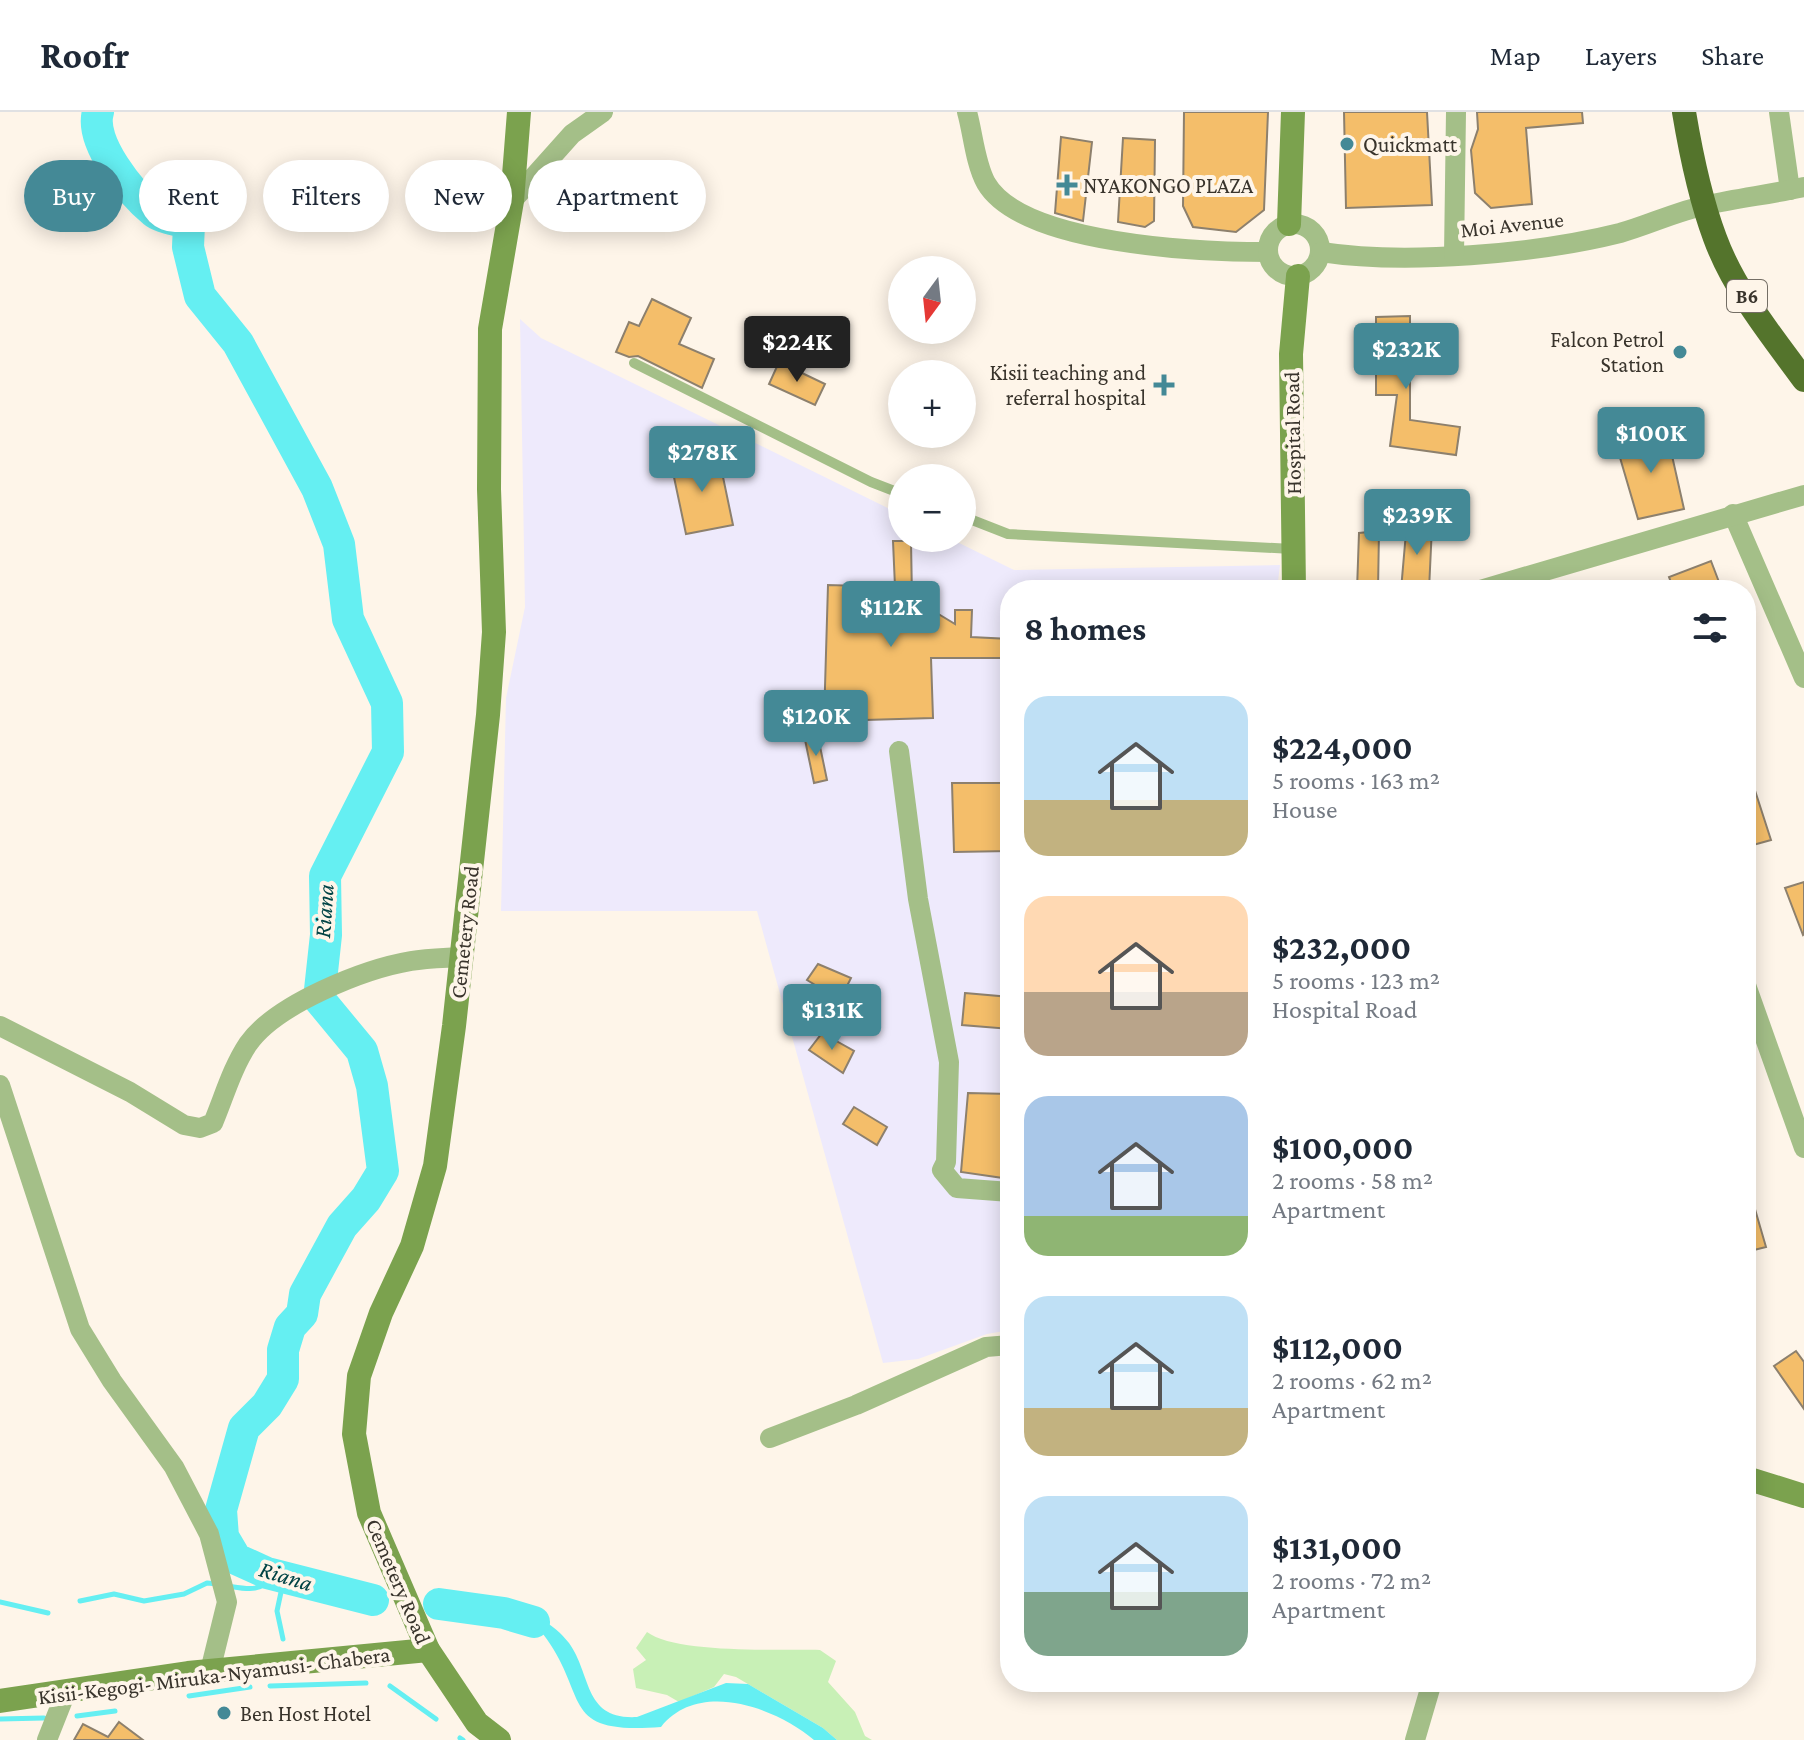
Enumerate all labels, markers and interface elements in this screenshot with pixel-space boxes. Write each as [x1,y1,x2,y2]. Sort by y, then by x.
text: Roofr [40,34,130,76]
text: Map [1490,40,1541,71]
text: Layers [1585,40,1657,71]
text: Share [1701,40,1764,71]
place label: Quickmatt [1363,132,1458,157]
marker: Quickmatt [1338,135,1356,153]
chip: Buy [24,160,123,232]
chip: Rent [139,160,247,232]
chip: Filters [263,160,389,232]
chip: New [405,160,512,232]
chip: Apartment [528,160,706,232]
place label: NYAKONGO PLAZA [1083,173,1254,198]
marker: NYAKONGO PLAZA [1058,176,1076,194]
street label: Moi Avenue [1459,207,1565,242]
north arrow [888,256,976,344]
map controls [888,256,976,552]
road number: B6 [1727,280,1767,312]
pin: $224K [741,316,853,384]
pin: $232K [1350,323,1462,391]
text: $224K [762,327,832,356]
place label: Falcon Petrol Station [1550,327,1664,377]
text: $232K [1372,334,1440,363]
marker: Falcon Petrol Station [1671,343,1689,361]
button: + [888,360,976,448]
place label: Kisii teaching and referral hospital [990,360,1146,410]
street label: Hospital Road [1279,371,1306,495]
marker: Kisii teaching and referral hospital [1153,374,1175,396]
pin: $100K [1595,407,1707,475]
text: $100K [1616,418,1686,447]
pin: $278K [646,426,758,494]
text: $278K [667,437,737,466]
button: − [888,464,976,552]
pin: $239K [1361,489,1473,557]
text: $239K [1382,500,1452,529]
pin: $112K [835,581,947,649]
text: $112K [860,592,922,621]
icon: filters [1688,606,1732,650]
text: 8 homes [1024,610,1146,647]
pin: $120K [760,690,872,758]
text: $120K [782,701,850,730]
icon: home [1088,728,1184,824]
text: $224,000 [1272,729,1413,766]
text: 5 rooms · 163 m² [1272,766,1440,795]
text: House [1272,795,1337,824]
street label: Cemetery Road [445,864,484,1000]
water label: Riana [308,883,339,939]
icon: home [1088,928,1184,1024]
text: $232,000 [1272,929,1411,966]
text: 5 rooms · 123 m² [1272,966,1440,995]
pin: $131K [776,984,888,1052]
text: $131K [801,995,863,1024]
text: Hospital Road [1272,995,1418,1024]
icon: home [1088,1128,1184,1224]
text: $100,000 [1272,1129,1413,1166]
text: 2 rooms · 58 m² [1272,1166,1433,1195]
text: Apartment [1272,1195,1385,1224]
icon: home [1088,1328,1184,1424]
text: $112,000 [1272,1329,1403,1366]
text: 2 rooms · 62 m² [1272,1366,1432,1395]
text: Apartment [1272,1395,1385,1424]
street label: Cemetery Road [361,1515,436,1648]
icon: home [1088,1528,1184,1624]
text: $131,000 [1272,1529,1402,1566]
water label: Riana [256,1555,316,1596]
text: 2 rooms · 72 m² [1272,1566,1431,1595]
text: Apartment [1272,1595,1385,1624]
street label: Kisii-Kegogi- Miruka-Nyamusi- Chabera [37,1641,392,1710]
place label: Ben Host Hotel [240,1701,371,1726]
marker: Ben Host Hotel [215,1704,233,1722]

